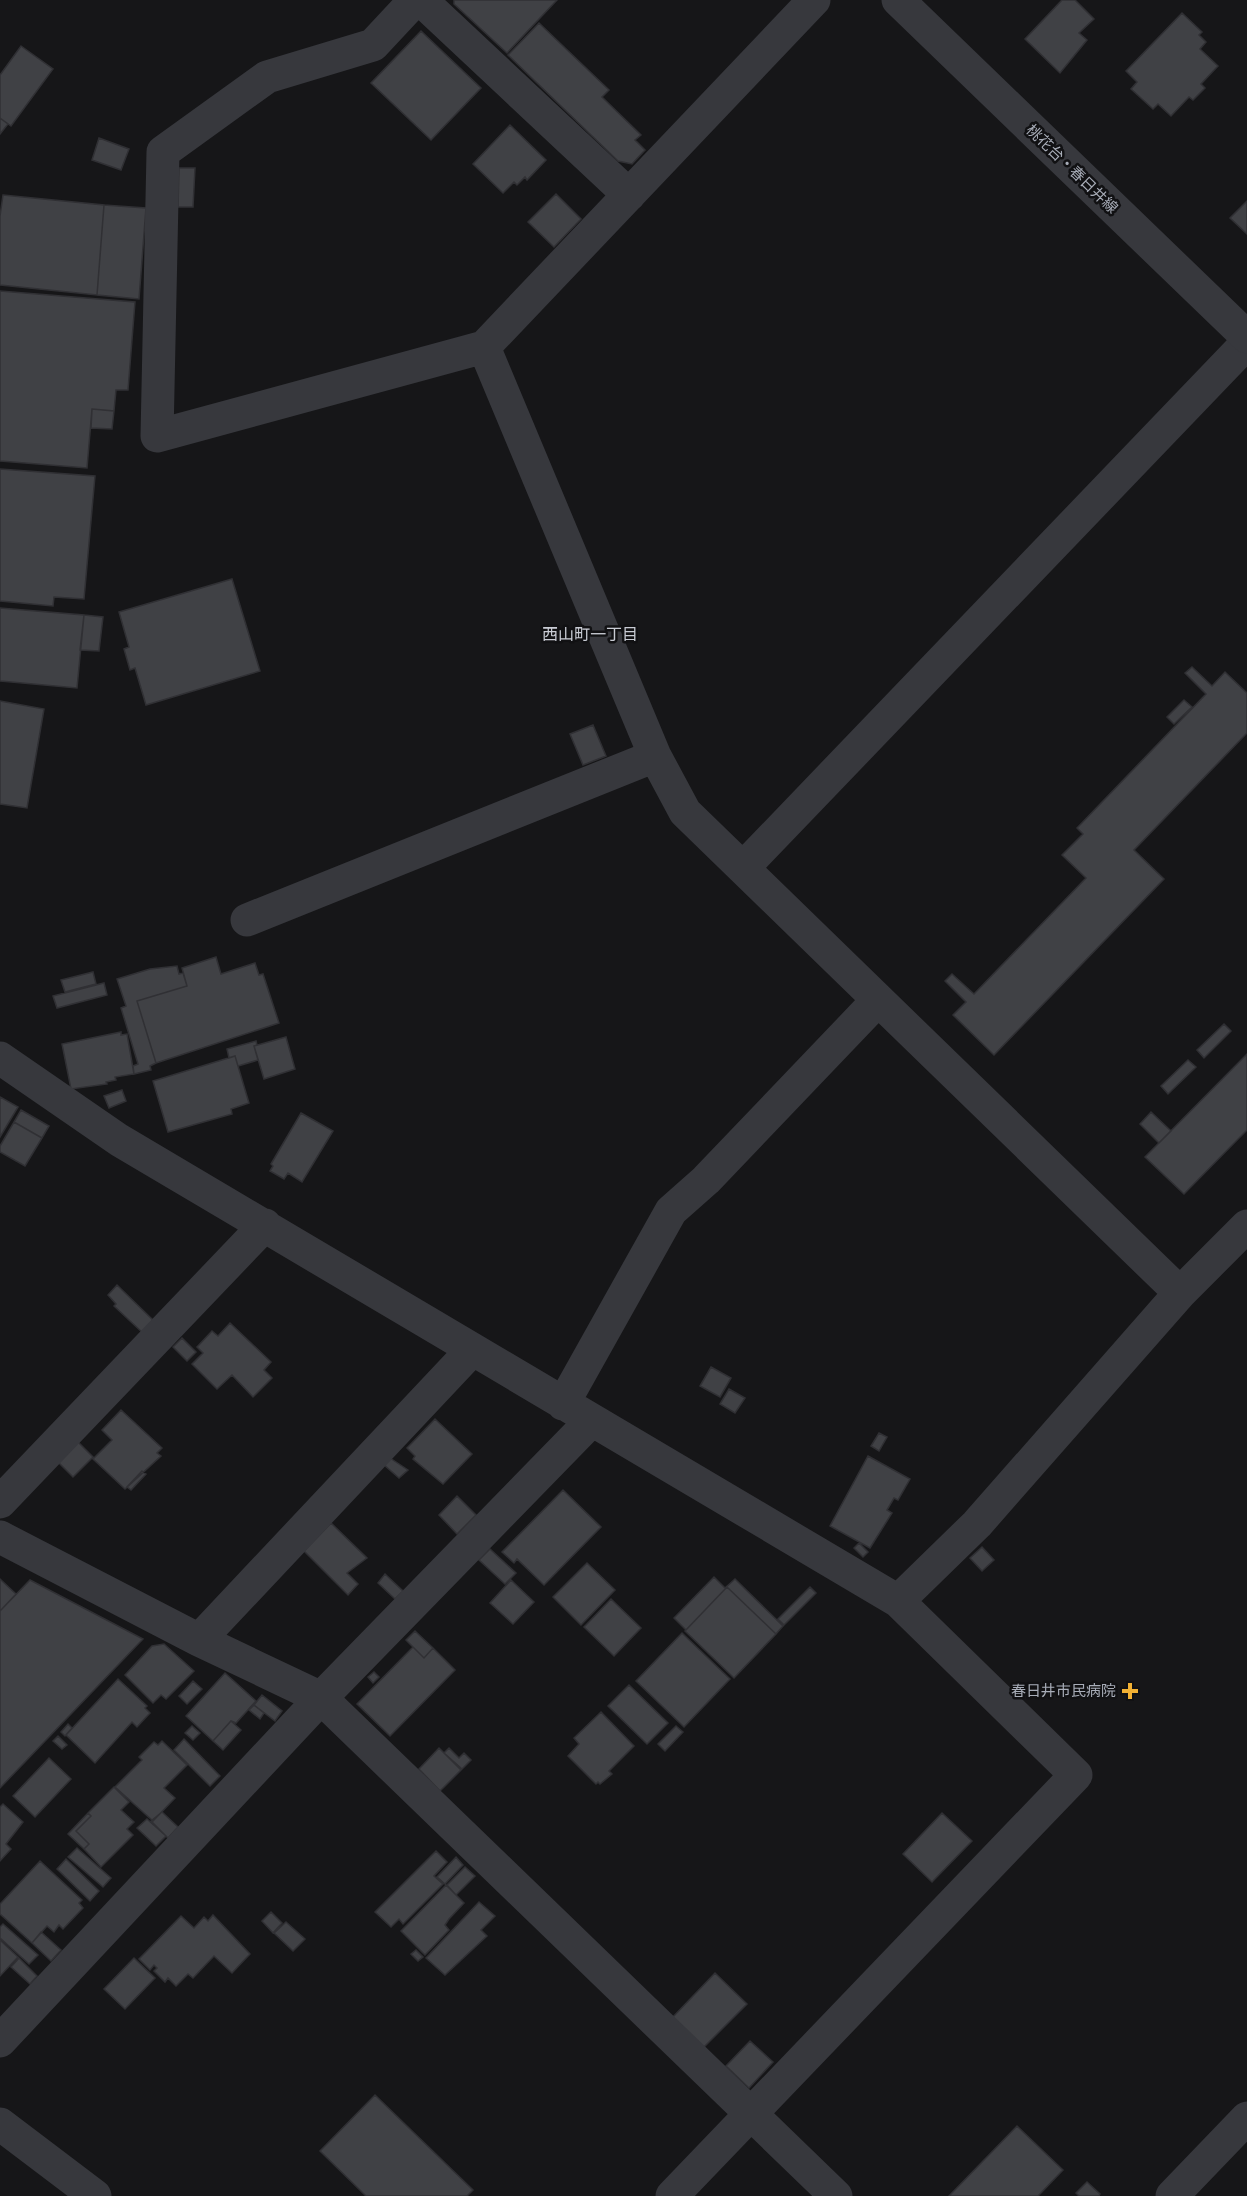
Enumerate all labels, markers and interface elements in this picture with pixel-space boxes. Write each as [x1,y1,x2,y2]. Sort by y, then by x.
street label: 桃花台・春日井線 [1023,121,1121,217]
district label: 西山町一丁目 [542,625,638,644]
place label: 春日井市民病院 [1011,1682,1116,1700]
marker: 春日井市民病院 [1121,1682,1139,1700]

